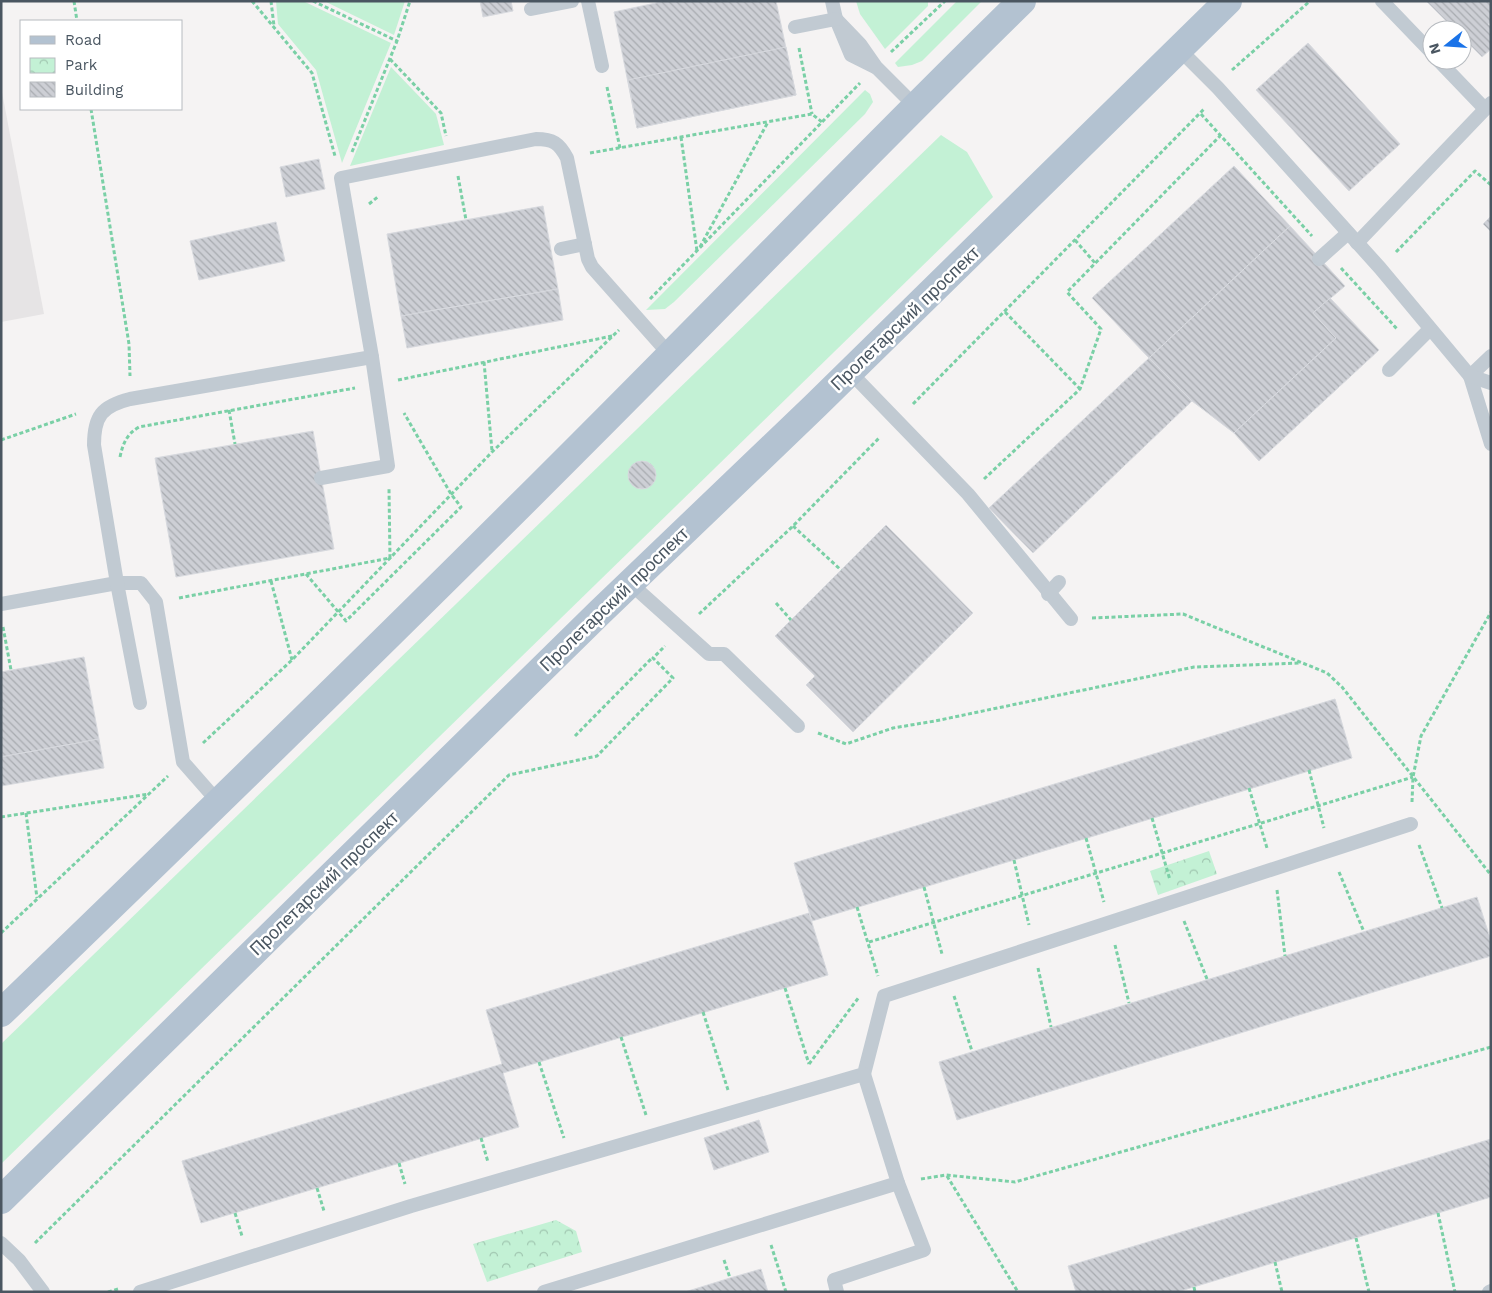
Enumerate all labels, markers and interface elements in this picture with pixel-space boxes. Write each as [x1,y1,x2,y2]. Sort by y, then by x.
legend [20,20,182,110]
north arrow [1422,20,1472,70]
text: Road [65,31,102,49]
text: N [1425,42,1444,56]
text: Park [65,56,98,74]
text: Building [65,81,123,99]
street label: Пролетарский проспект [826,241,984,395]
street label: Пролетарский проспект [535,522,693,676]
street label: Пролетарский проспект [245,806,403,960]

